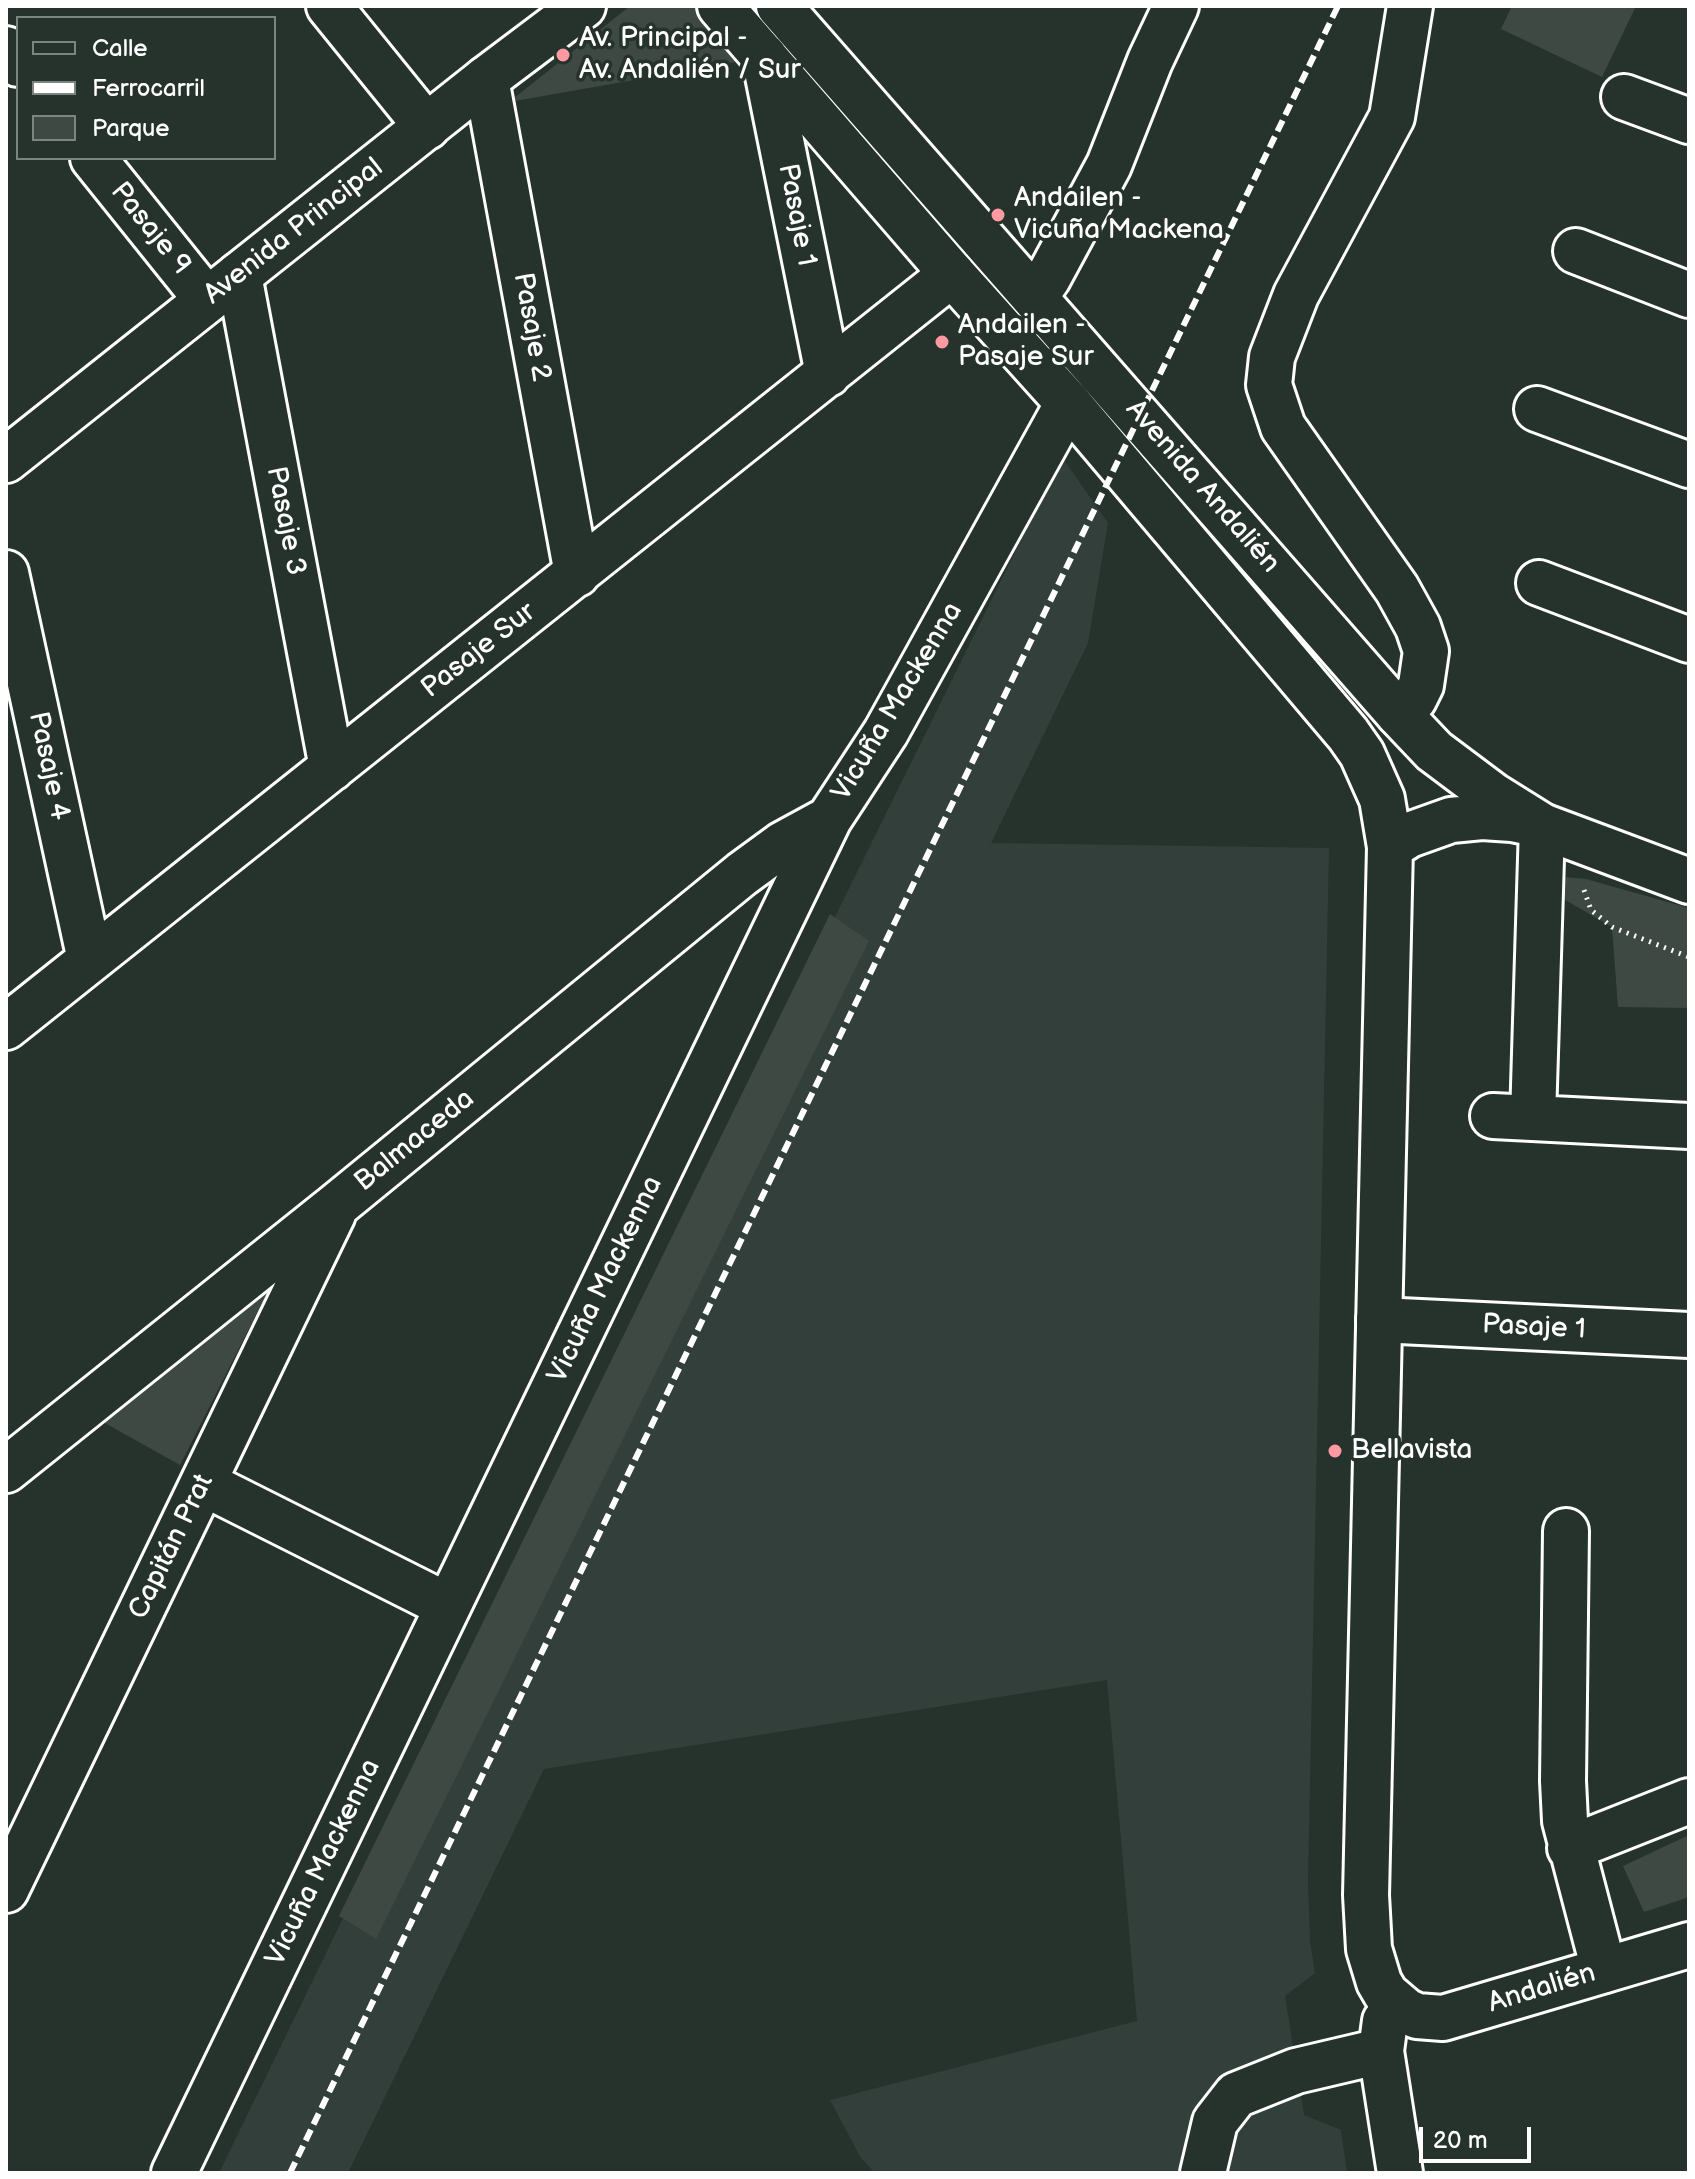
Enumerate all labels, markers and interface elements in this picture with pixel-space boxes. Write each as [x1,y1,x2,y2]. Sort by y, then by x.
legend [16,16,276,160]
place label: Av. Principal - Av. Andalién / Sur [579,22,801,88]
text: Calle [92,34,147,63]
marker: Av. Principal - Av. Andalién / Sur [554,46,572,64]
text: Ferrocarril [92,74,205,103]
text: Parque [92,114,170,143]
street label: Avenida Principal [198,152,390,312]
street label: Pasaje 1 [770,161,822,269]
street label: Pasaje 9 [103,176,197,282]
place label: Andailen - Vicuña Mackena [1014,182,1224,248]
marker: Andailen - Vicuña Mackena [989,206,1007,224]
street label: Pasaje 2 [505,270,557,384]
place label: Andailen - Pasaje Sur [958,309,1094,375]
marker: Andailen - Pasaje Sur [933,333,951,351]
street label: Avenida Andalién [1118,394,1286,580]
street label: Pasaje 3 [258,464,312,578]
street label: Pasaje Sur [415,596,543,706]
street label: Vicuña Mackenna [825,597,971,807]
street label: Pasaje 4 [20,709,76,823]
street label: Balmaceda [349,1083,481,1199]
street label: Vicuña Mackenna [541,1171,671,1389]
street label: Pasaje 1 [1481,1309,1587,1347]
place label: Bellavista [1351,1434,1472,1468]
marker: Bellavista [1326,1442,1344,1460]
street label: Capitán Prat [122,1469,222,1625]
street label: Vicuña Mackenna [259,1754,389,1972]
street label: Andalién [1484,1957,1600,2021]
scale bar [1423,2111,1535,2161]
text: 20 m [1433,2126,1488,2155]

